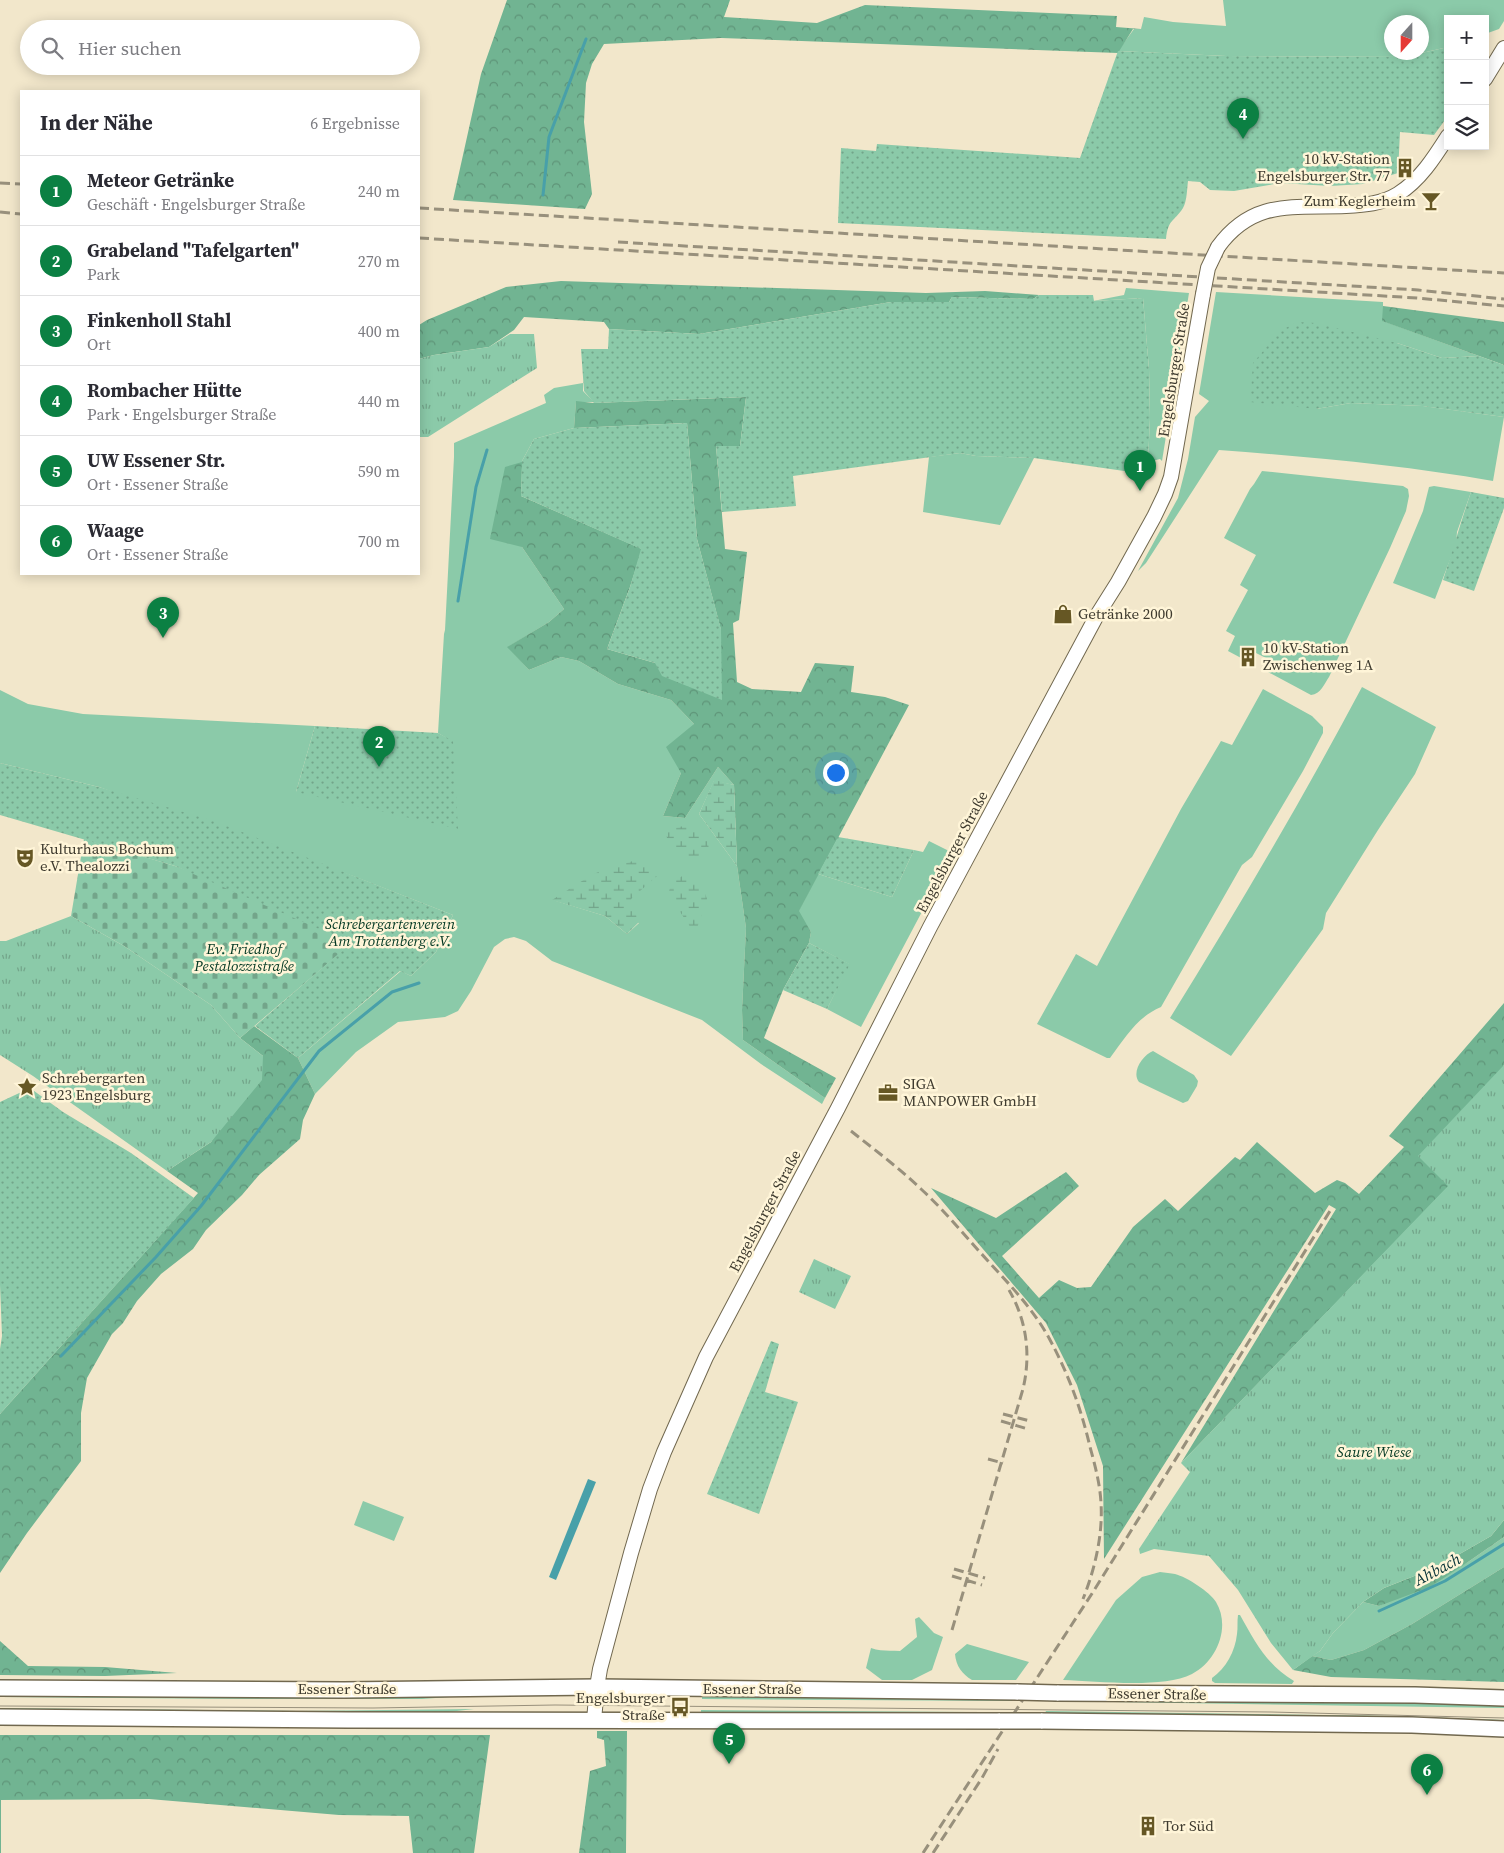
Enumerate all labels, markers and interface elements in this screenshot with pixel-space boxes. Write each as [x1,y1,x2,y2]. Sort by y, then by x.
north arrow [1384,15,1429,60]
map controls [1444,15,1489,150]
button: + [1444,15,1489,60]
search box [20,20,420,75]
icon: search [38,34,66,62]
text: Hier suchen [78,35,182,61]
button: − [1444,60,1489,105]
pin: 4 [1227,98,1259,139]
button: layers [1444,105,1489,150]
text: In der Nähe [40,108,153,137]
text: 6 Ergebnisse [310,112,400,134]
place label: 10 kV-Station Engelsburger Str. 77 [1257,148,1390,186]
building icon: 10 kV-Station Engelsburger Str. 77 [1394,157,1416,179]
text: Meteor Getränke [87,167,234,193]
text: 1 [52,180,60,202]
text: 240 m [358,180,400,202]
place label: Zum Keglerheim [1304,190,1416,211]
bar icon: Zum Keglerheim [1420,190,1442,212]
text: Geschäft · Engelsburger Straße [87,193,305,215]
text: Grabeland "Tafelgarten" [87,237,299,263]
text: 2 [52,250,60,272]
text: 270 m [358,250,400,272]
text: Park [87,263,120,285]
street label: Engelsburger Straße [1153,301,1195,438]
text: Finkenholl Stahl [87,307,231,333]
text: 3 [52,320,60,342]
text: 400 m [358,320,400,342]
text: Ort [87,333,111,355]
text: Rombacher Hütte [87,377,242,403]
text: 4 [52,390,60,412]
text: 440 m [358,390,400,412]
text: Park · Engelsburger Straße [87,403,277,425]
text: UW Essener Str. [87,447,226,473]
pin: 1 [1124,450,1156,491]
text: 5 [52,460,60,482]
text: 590 m [358,460,400,482]
text: Ort · Essener Straße [87,473,229,495]
text: Waage [87,517,144,543]
text: 6 [52,530,60,552]
text: 700 m [358,530,400,552]
text: Ort · Essener Straße [87,543,229,565]
pin: 3 [147,597,179,638]
shop icon: Getränke 2000 [1052,603,1074,625]
place label: Getränke 2000 [1078,603,1173,624]
place label: 10 kV-Station Zwischenweg 1A [1263,637,1373,675]
building icon: 10 kV-Station Zwischenweg 1A [1237,646,1259,668]
pin: 2 [363,726,395,767]
your location [823,760,849,786]
street label: Engelsburger Straße [911,787,993,916]
place label: Kulturhaus Bochum e.V. Thealozzi [40,838,175,876]
theatre icon: Kulturhaus Bochum e.V. Thealozzi [14,847,36,869]
park label: Schrebergartenverein Am Trottenberg e.V. [325,913,456,951]
park label: Ev. Friedhof Pestalozzistraße [193,938,294,976]
place label: Schrebergarten 1923 Engelsburg [42,1067,151,1105]
place label: SIGA MANPOWER GmbH [903,1073,1037,1111]
place icon: Schrebergarten 1923 Engelsburg [16,1076,38,1098]
office icon: SIGA MANPOWER GmbH [877,1082,899,1104]
street label: Engelsburger Straße [724,1146,806,1275]
park label: Saure Wiese [1337,1441,1411,1462]
water label: Ahbach [1409,1547,1465,1591]
street label: Essener Straße [297,1678,397,1699]
street label: Essener Straße [702,1678,802,1699]
street label: Essener Straße [1107,1682,1207,1705]
place label: Engelsburger Straße [576,1687,666,1725]
bus stop icon: Engelsburger Straße [669,1696,691,1718]
pin: 5 [713,1723,745,1764]
pin: 6 [1411,1754,1443,1795]
building icon: Tor Süd [1137,1815,1159,1837]
place label: Tor Süd [1163,1815,1214,1836]

